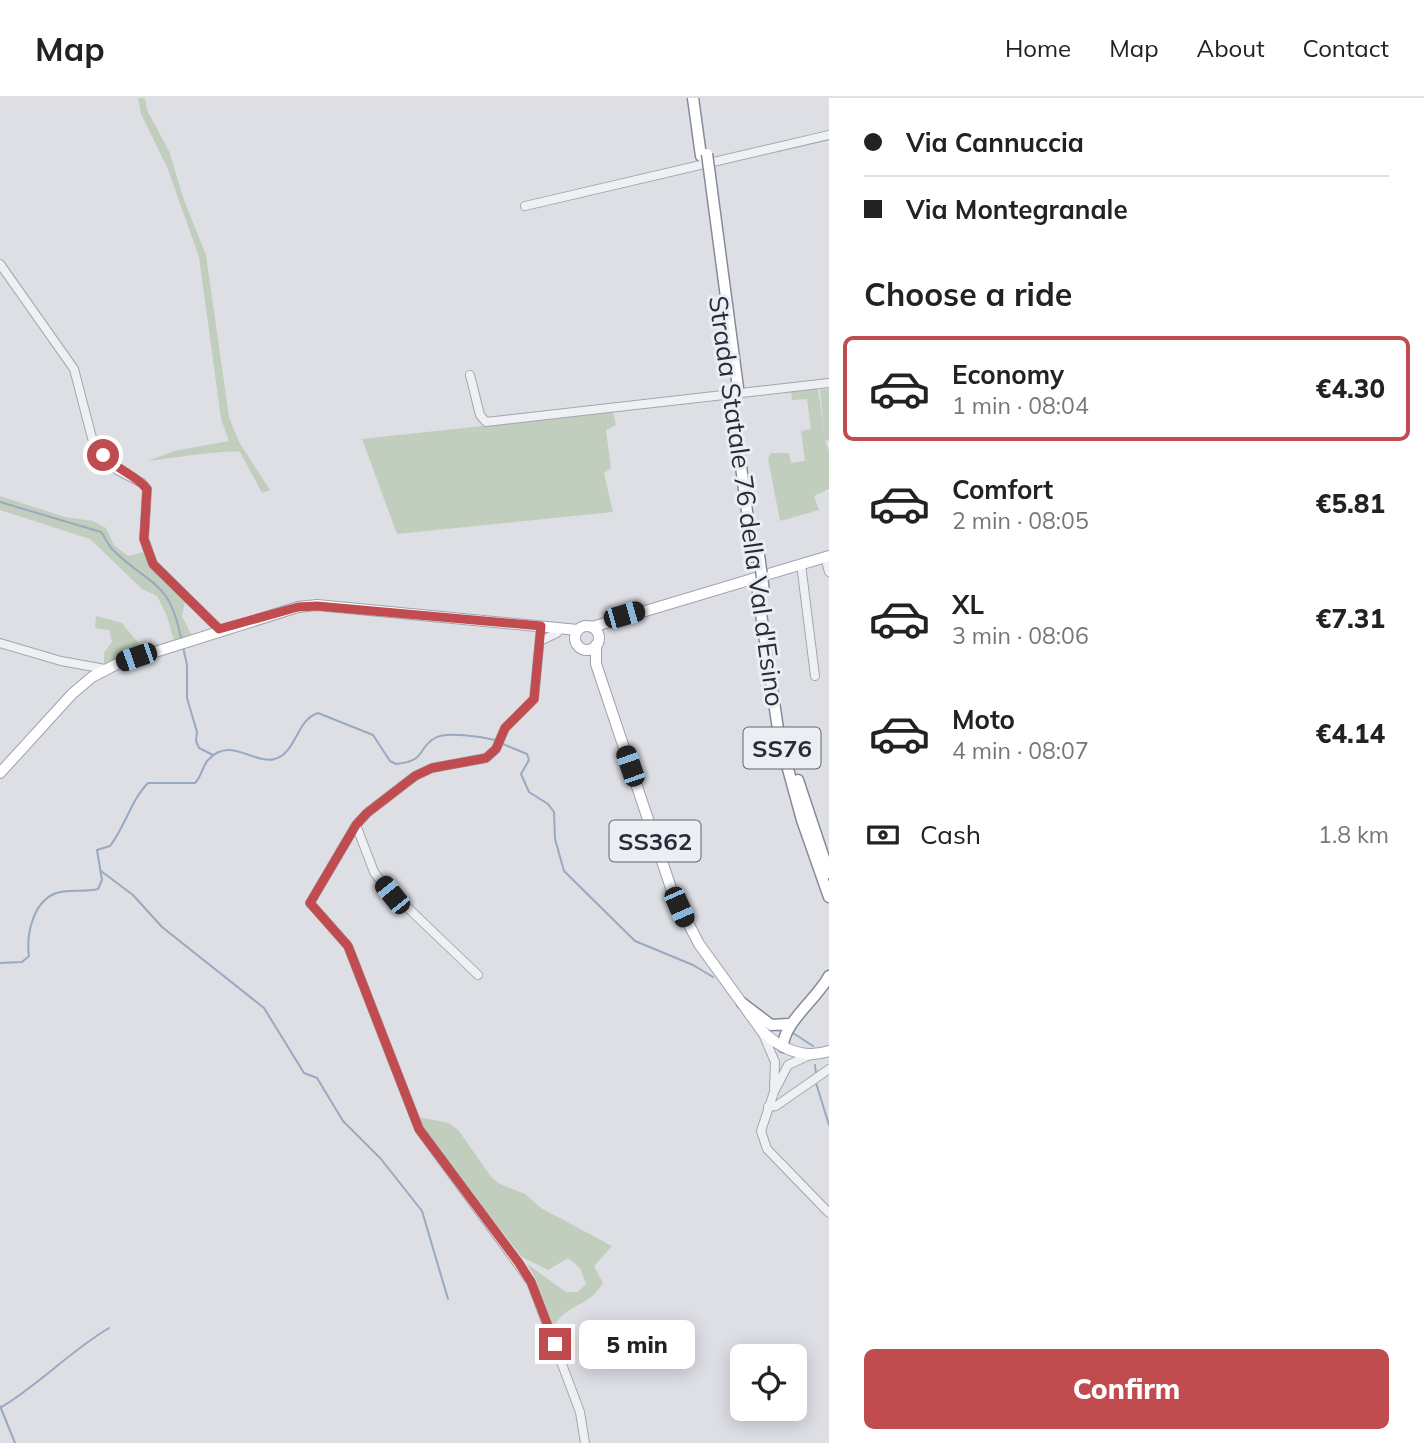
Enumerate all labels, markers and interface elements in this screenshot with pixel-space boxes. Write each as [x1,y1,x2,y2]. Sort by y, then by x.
text: Map [35,28,105,69]
text: Home [1005,33,1071,63]
text: Map [1109,33,1159,63]
text: About [1197,33,1265,63]
text: Contact [1303,33,1389,63]
text: Via Cannuccia [906,126,1084,159]
text: Via Montegranale [906,193,1128,226]
text: Choose a ride [864,274,1072,314]
street label: Strada Statale 76 della Val d'Esino [702,294,792,708]
icon: car [868,357,931,420]
text: Economy [952,358,1064,391]
text: €4.30 [1316,372,1385,405]
text: 1 min · 08:04 [952,391,1089,420]
route start [87,439,119,471]
icon: car [868,472,931,535]
text: Comfort [952,473,1053,506]
text: €5.81 [1316,487,1385,520]
text: 2 min · 08:05 [952,506,1089,535]
icon: car [868,587,931,650]
text: XL [952,588,984,621]
car [601,599,648,631]
text: €7.31 [1316,602,1385,635]
text: 3 min · 08:06 [952,621,1089,650]
car [113,640,160,674]
icon: car [868,702,931,765]
text: Moto [952,703,1015,736]
text: €4.14 [1316,717,1385,750]
road number: SS76 [744,728,820,768]
text: 4 min · 08:07 [952,736,1089,765]
car [614,743,647,789]
icon: cash [864,816,902,854]
text: Cash [920,818,981,851]
road number: SS362 [610,820,700,862]
text: 1.8 km [1318,820,1389,849]
car [371,872,414,918]
car [661,884,698,930]
callout: 5 min [580,1320,695,1368]
route end [539,1328,571,1360]
text: 5 min [606,1330,668,1359]
map controls [730,1344,807,1421]
button: locate [730,1344,807,1421]
button: Confirm [864,1349,1389,1429]

